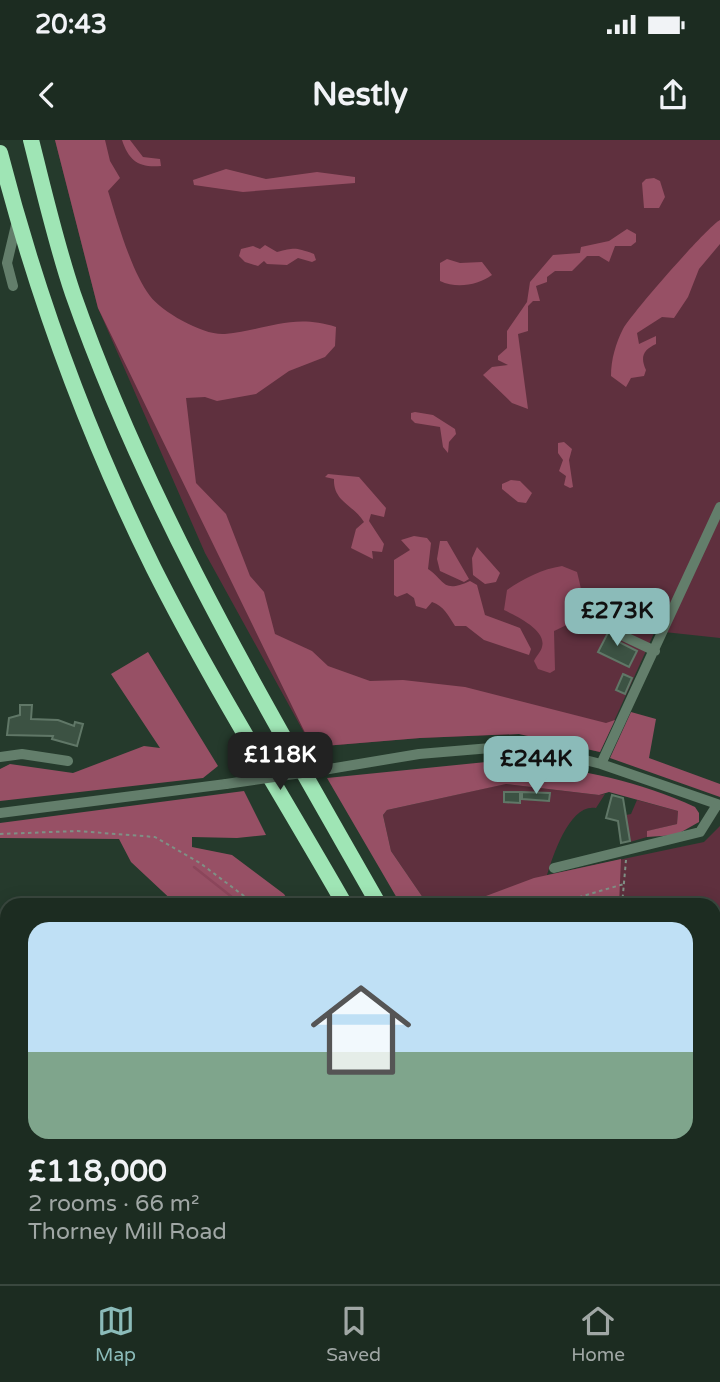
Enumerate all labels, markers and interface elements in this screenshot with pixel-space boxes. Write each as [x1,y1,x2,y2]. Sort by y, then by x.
text: 20:43 [35,9,107,40]
icon: back [28,76,66,114]
text: Nestly [312,76,408,114]
icon: share [654,76,692,114]
pin: £273K [568,588,666,648]
text: £273K [581,597,653,625]
pin: £118K [231,732,329,792]
pin: £244K [487,736,585,796]
text: £118K [244,741,316,769]
text: £244K [500,745,572,773]
icon: home [298,967,424,1093]
text: £118,000 [28,1153,167,1190]
text: 2 rooms · 66 m² [28,1190,199,1218]
text: Thorney Mill Road [28,1218,227,1246]
tab: Map [95,1302,136,1366]
tab: Saved [326,1302,381,1366]
tab: Home [571,1302,625,1366]

